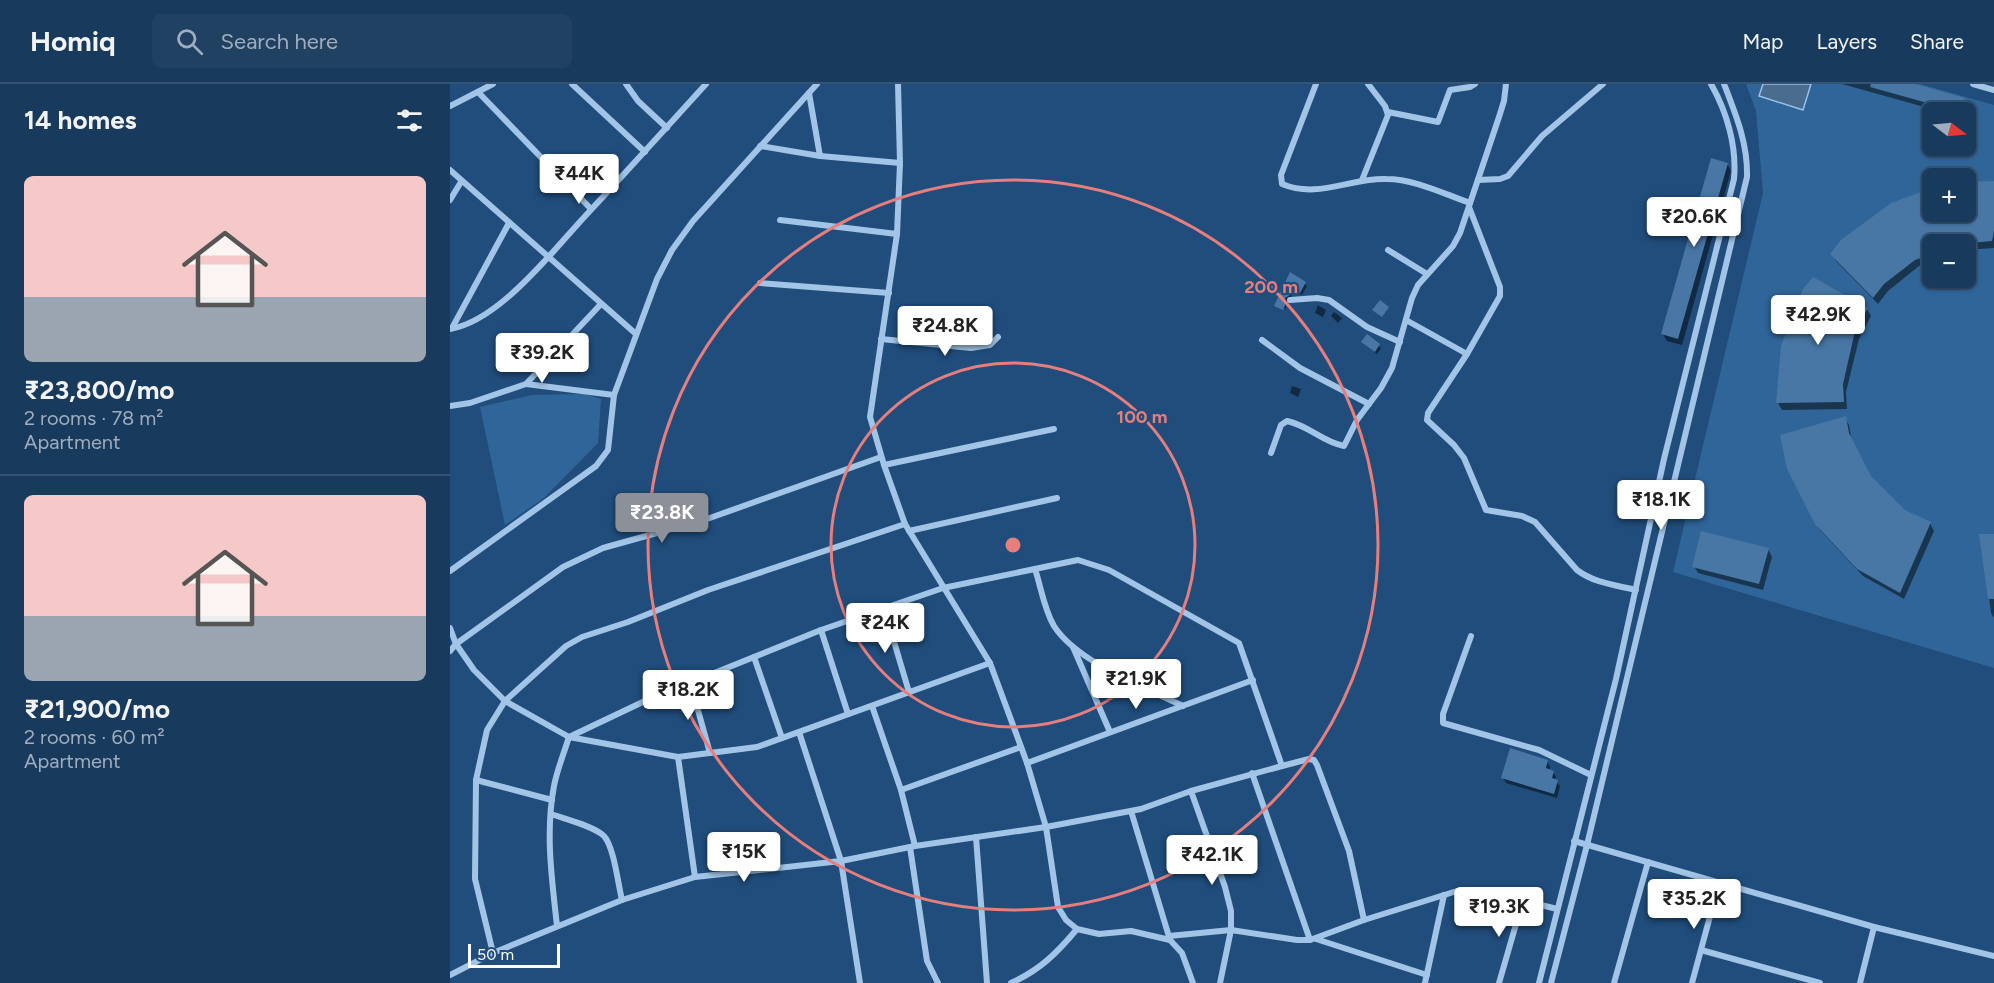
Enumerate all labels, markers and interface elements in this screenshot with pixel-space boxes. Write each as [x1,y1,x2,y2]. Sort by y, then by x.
search box [152,14,572,68]
text: Homiq [30,24,116,58]
icon: search [173,25,206,58]
text: Search here [221,28,338,55]
text: Map [1743,29,1783,54]
text: Layers [1816,29,1877,54]
text: Share [1910,29,1964,54]
north arrow [1922,102,1976,156]
map controls [1922,102,1976,288]
text: 14 homes [24,104,137,136]
icon: filters [393,104,426,137]
pin: ₹44K [543,154,615,205]
text: ₹44K [554,161,604,185]
button: + [1922,168,1976,222]
pin: ₹20.6K [1645,197,1743,248]
text: ₹20.6K [1661,204,1727,228]
icon: home [171,215,279,323]
button: − [1922,234,1976,288]
text: 200 m [1244,276,1298,298]
pin: ₹42.9K [1769,295,1867,346]
text: ₹42.9K [1785,302,1851,326]
pin: ₹24.8K [896,306,994,357]
text: ₹24.8K [912,313,978,337]
pin: ₹39.2K [493,333,591,384]
text: ₹39.2K [510,340,574,364]
text: ₹23,800/mo [24,374,174,406]
text: 2 rooms · 78 m² [24,406,164,430]
text: 100 m [1117,406,1167,428]
text: Apartment [24,430,121,454]
pin: ₹18.1K [1612,480,1710,531]
text: ₹18.1K [1631,487,1691,511]
pin: ₹23.8K [613,493,711,544]
text: ₹23.8K [629,500,695,524]
icon: home [171,534,279,642]
centre of rings [1003,535,1023,555]
pin: ₹24K [849,603,921,654]
text: ₹24K [860,610,910,634]
pin: ₹21.9K [1087,659,1185,710]
text: ₹21.9K [1105,666,1167,690]
pin: ₹18.2K [639,670,737,721]
text: ₹18.2K [657,677,719,701]
text: ₹21,900/mo [24,693,170,725]
text: 2 rooms · 60 m² [24,725,165,749]
text: Apartment [24,749,121,773]
pin: ₹15K [708,832,780,883]
pin: ₹42.1K [1163,835,1261,886]
text: ₹15K [721,839,767,863]
text: ₹42.1K [1181,842,1243,866]
pin: ₹35.2K [1645,879,1743,930]
text: ₹35.2K [1662,886,1726,910]
pin: ₹19.3K [1450,887,1548,938]
text: ₹19.3K [1468,894,1530,918]
scale bar [468,941,560,968]
text: 50 m [477,945,514,964]

